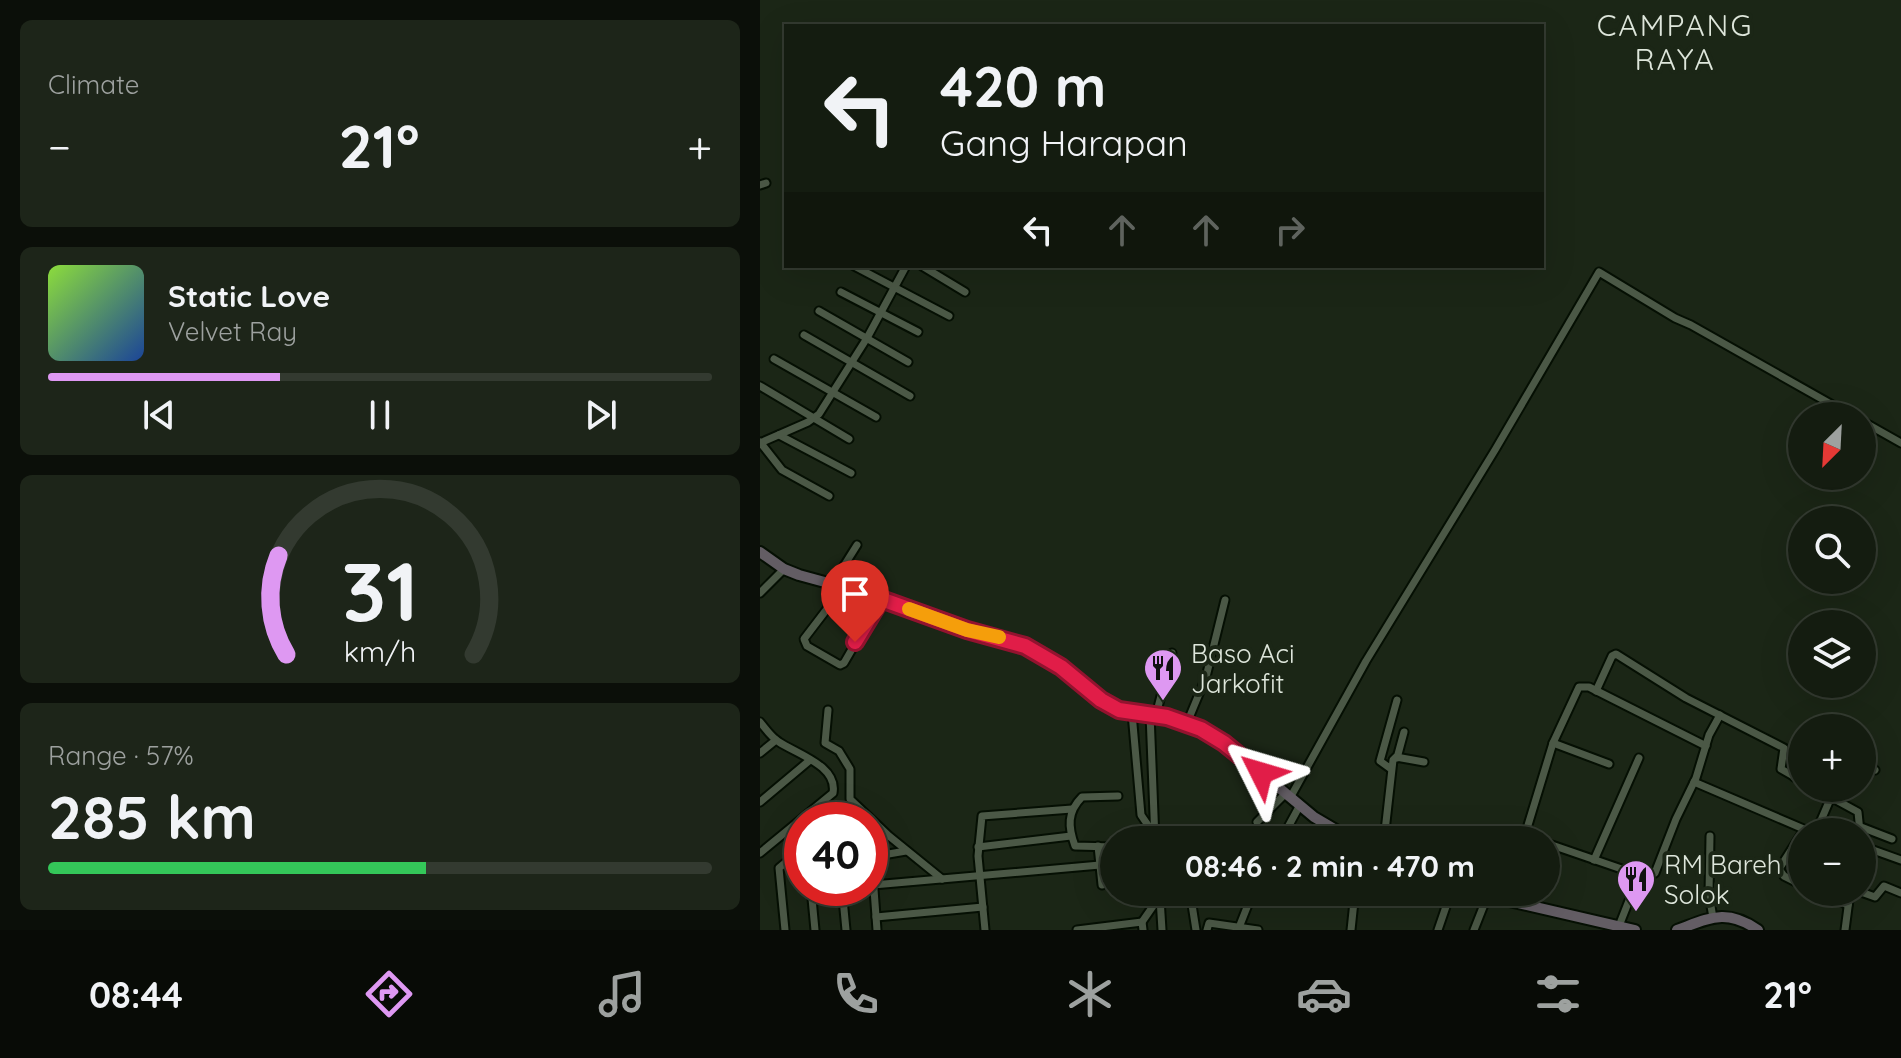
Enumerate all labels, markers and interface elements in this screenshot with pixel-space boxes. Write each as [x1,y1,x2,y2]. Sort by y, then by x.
district label: CAMPANG RAYA [1597,6,1753,78]
text: 420 m [940,51,1107,121]
icon: left [808,56,912,160]
text: Climate [48,68,139,101]
text: 21° [339,108,420,183]
text: − [48,119,71,174]
text: + [687,119,712,174]
text: Gang Harapan [940,120,1188,165]
icon: left [1016,208,1060,252]
icon: ahead [1100,208,1144,252]
icon: ahead [1184,208,1228,252]
icon: right [1268,208,1312,252]
text: Static Love [168,277,330,315]
text: Velvet Ray [168,315,297,348]
icon: previous [137,393,181,437]
icon: pause [358,393,402,437]
icon: next [579,393,623,437]
north arrow [1788,402,1876,490]
map controls [1788,402,1876,906]
button: search [1788,506,1876,594]
text: 31 [341,537,419,641]
pin [821,560,889,642]
icon: arrive [833,572,877,616]
button: layers [1788,610,1876,698]
text: km/h [344,633,416,669]
place label: Baso Aci Jarkofit [1191,637,1295,700]
restaurant icon: Baso Aci Jarkofit [1142,647,1184,702]
button: + [1788,714,1876,802]
position arrow [1219,731,1303,815]
text: Range · 57% [48,739,194,772]
text: 285 km [48,779,256,854]
speed limit sign: 40 [784,802,888,906]
button: − [1788,818,1876,906]
text: 08:46 · 2 min · 470 m [1185,847,1475,885]
place label: RM Bareh Solok [1664,848,1782,911]
restaurant icon: RM Bareh Solok [1615,858,1657,913]
icon: directions [361,966,417,1022]
icon: music [594,966,650,1022]
icon: phone [828,966,884,1022]
icon: climate [1062,966,1118,1022]
icon: car [1296,966,1352,1022]
icon: filters [1530,966,1586,1022]
text: 08:44 [89,972,183,1017]
text: 21° [1763,972,1812,1017]

